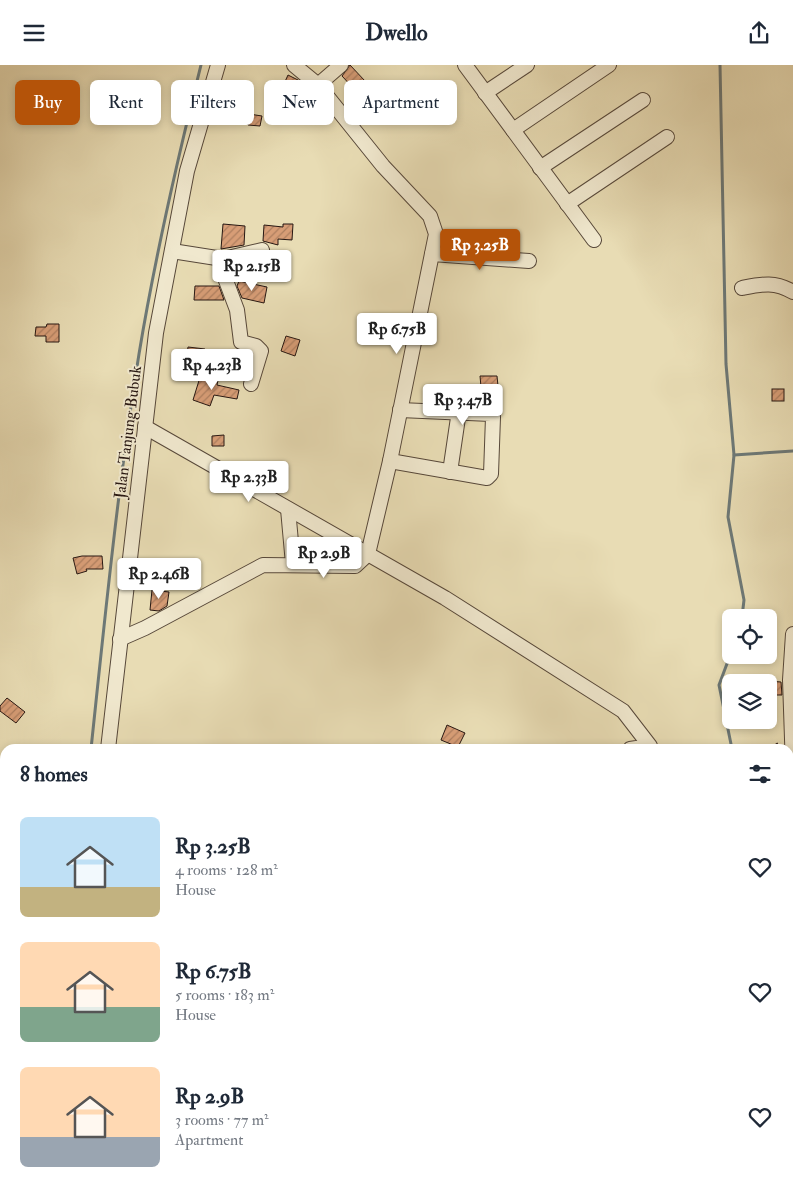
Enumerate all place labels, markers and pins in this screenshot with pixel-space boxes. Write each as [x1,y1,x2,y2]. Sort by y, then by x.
pin: Rp 3.25B [428,229,532,271]
pin: Rp 2.15B [200,249,304,292]
pin: Rp 6.75B [345,313,449,355]
pin: Rp 4.23B [160,349,264,391]
pin: Rp 3.47B [411,383,515,426]
pin: Rp 2.33B [197,461,301,503]
pin: Rp 2.9B [278,537,370,579]
pin: Rp 2.46B [107,557,211,600]

